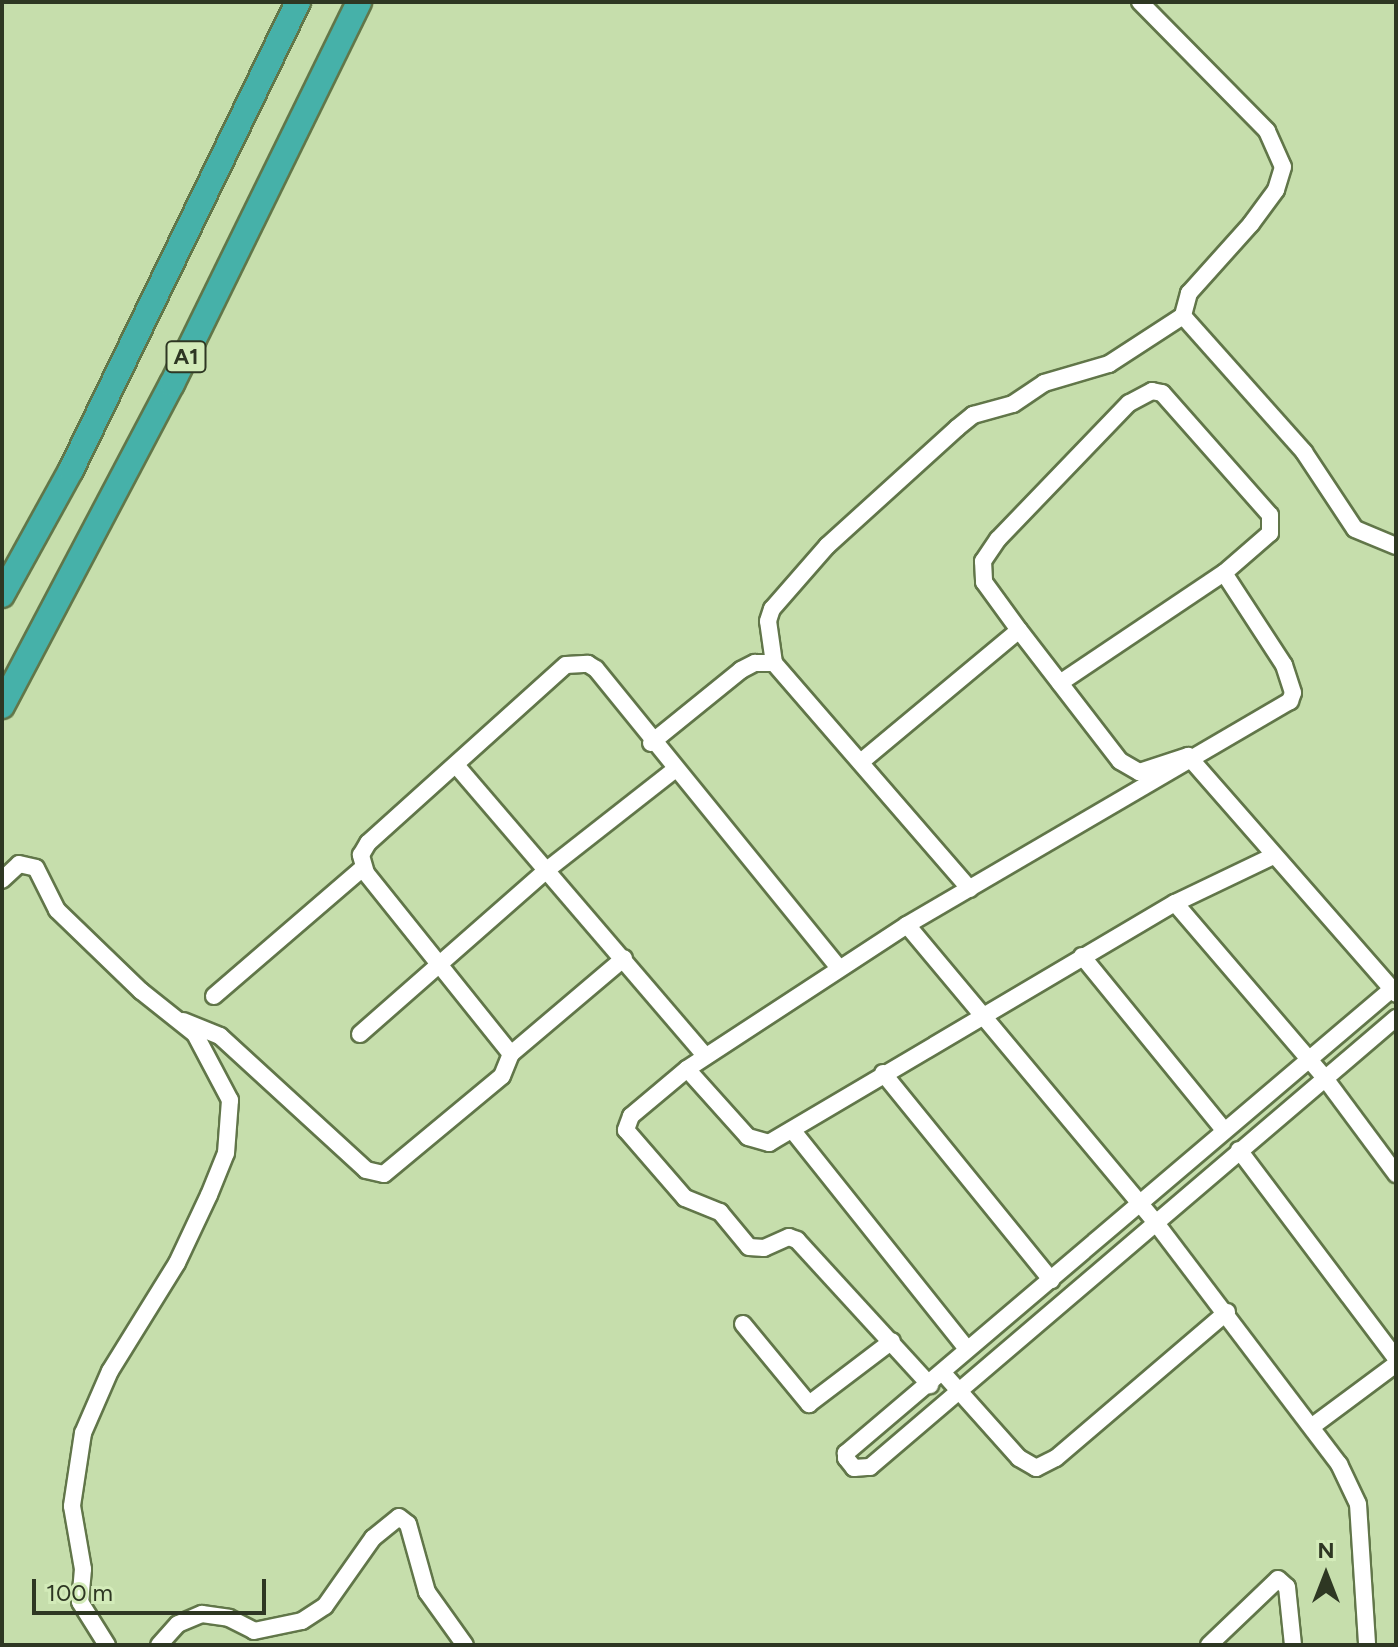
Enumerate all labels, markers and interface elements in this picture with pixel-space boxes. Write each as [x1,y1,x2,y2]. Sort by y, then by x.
road number: A1 [164,339,208,375]
north arrow [1286,1535,1366,1615]
text: N [1317,1537,1335,1564]
scale bar [36,1563,270,1613]
text: 100 m [46,1578,113,1607]

